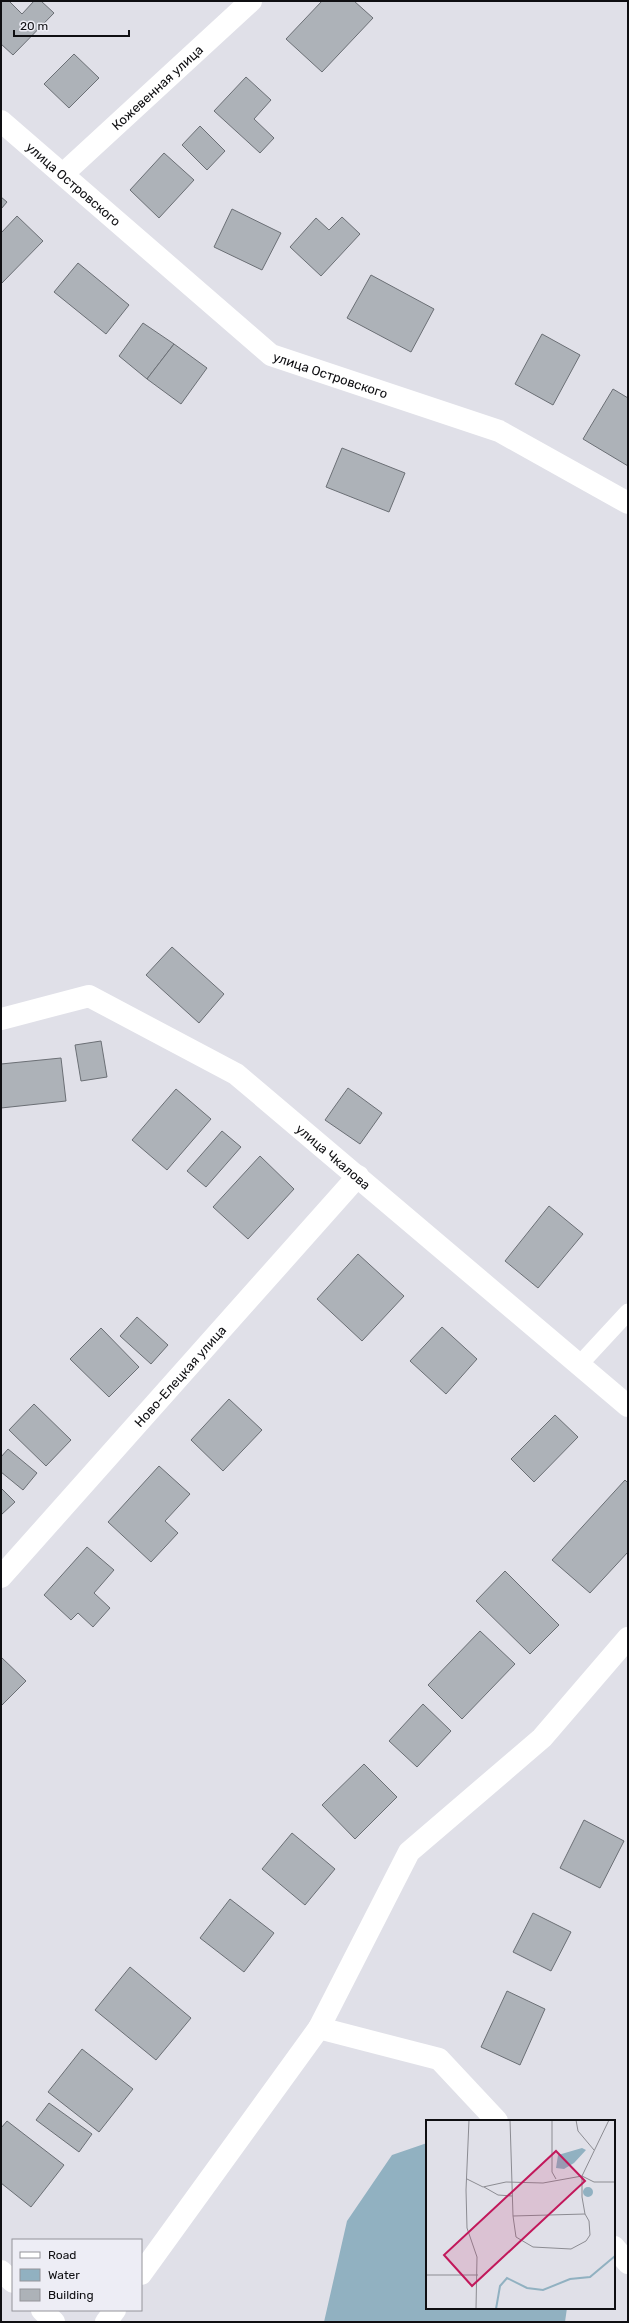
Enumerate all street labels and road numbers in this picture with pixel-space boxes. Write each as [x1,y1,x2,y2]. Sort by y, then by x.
street label: Кожевенная улица [109,42,206,133]
street label: улица Островского [23,139,123,229]
street label: улица Островского [271,349,390,401]
street label: улица Чкалова [293,1121,373,1193]
street label: Ново-Елецкая улица [131,1323,229,1430]

